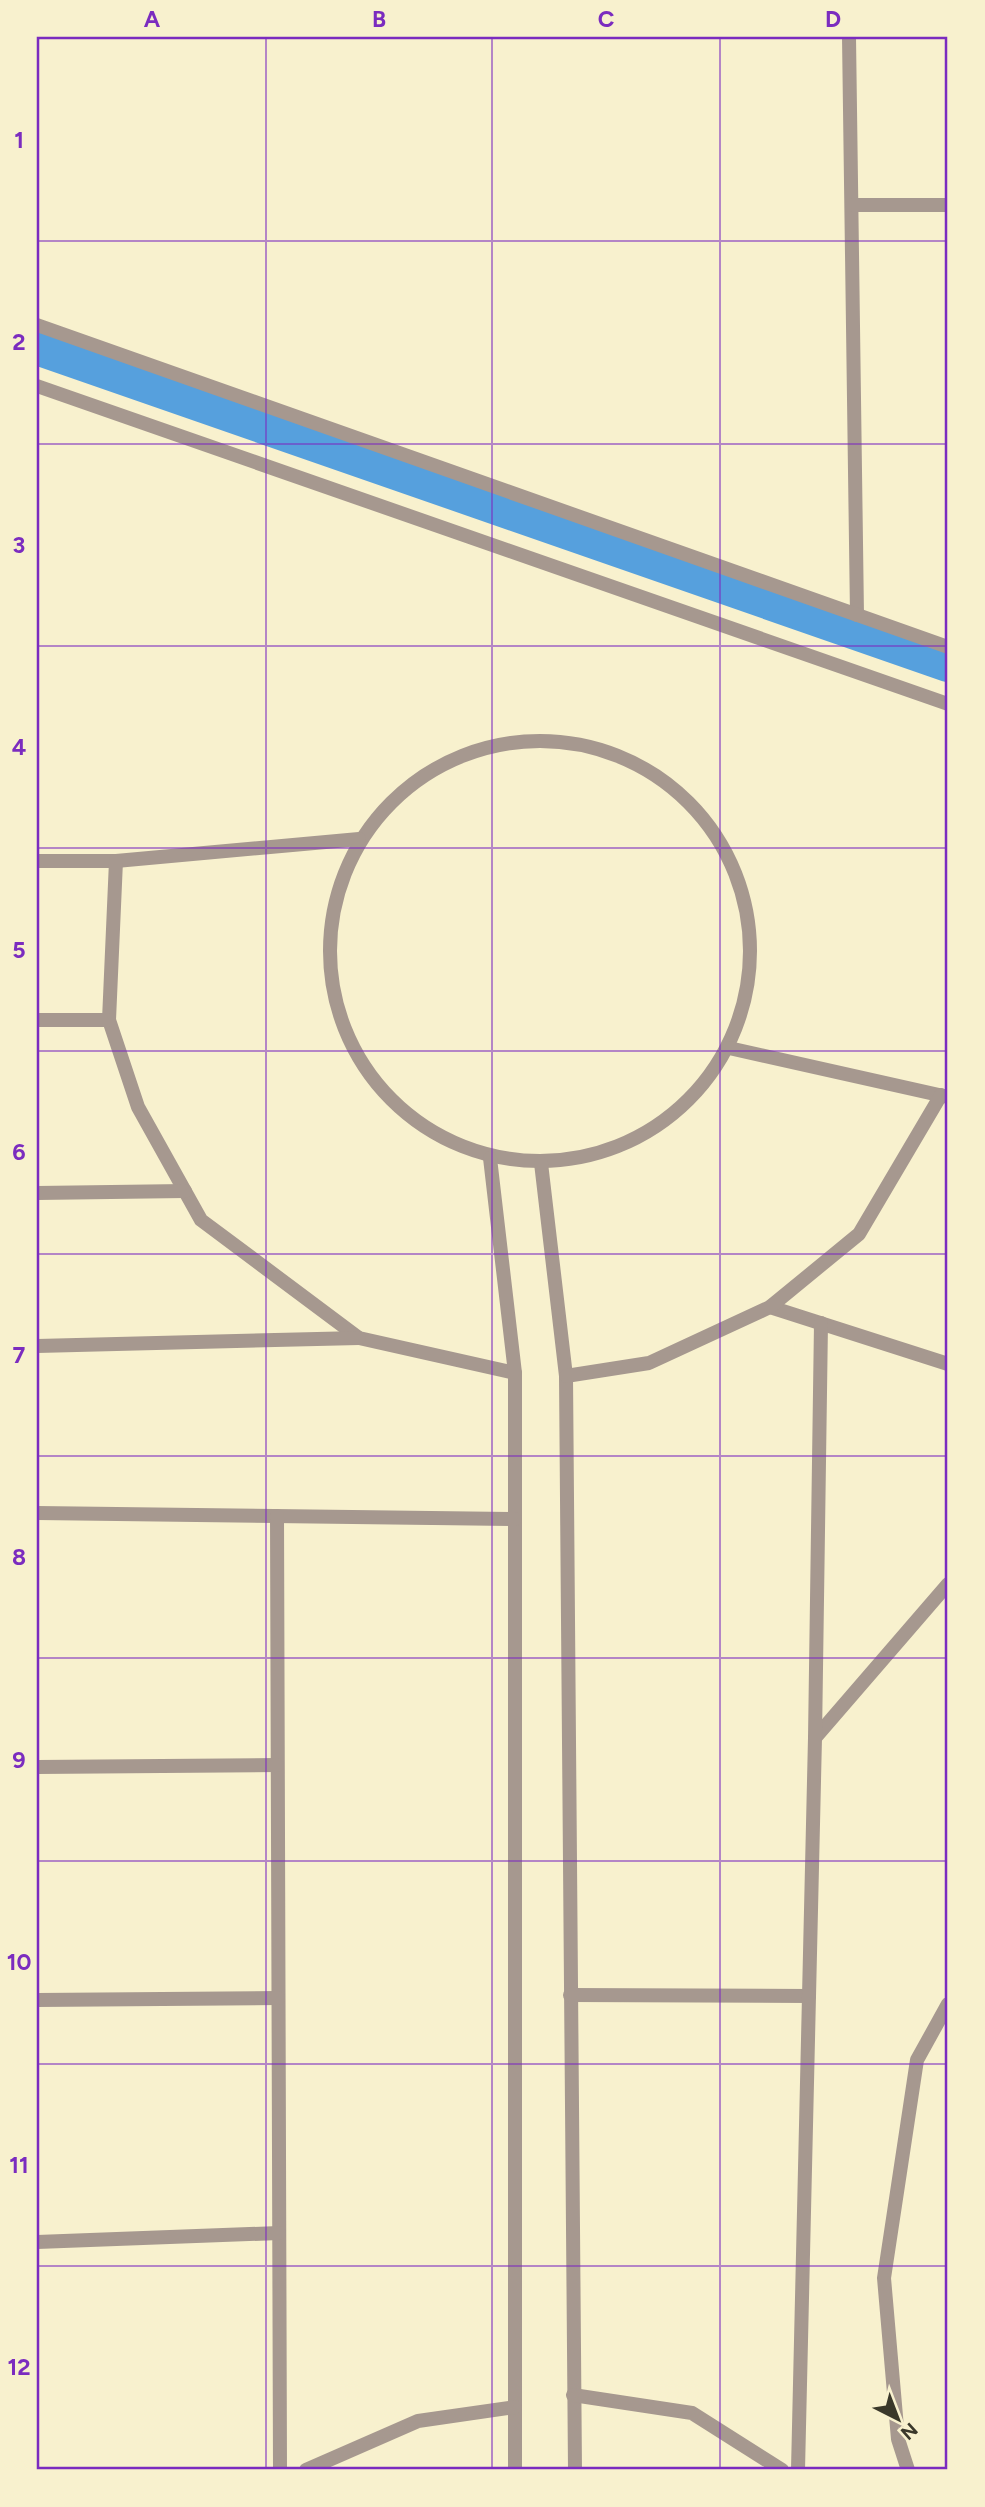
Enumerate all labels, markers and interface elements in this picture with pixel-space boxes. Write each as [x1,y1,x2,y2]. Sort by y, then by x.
text: A [144,5,161,33]
text: B [372,5,386,33]
text: C [598,5,615,33]
text: D [825,5,841,33]
text: 1 [14,126,24,154]
text: 2 [12,328,26,356]
text: 3 [13,531,25,559]
text: 4 [12,733,26,761]
text: 5 [12,936,26,964]
text: 6 [12,1138,26,1166]
text: 7 [13,1341,26,1369]
text: 8 [12,1543,26,1571]
text: 9 [12,1746,26,1774]
text: 10 [7,1948,31,1976]
text: 11 [9,2151,29,2179]
text: 12 [7,2353,31,2381]
north arrow [862,2384,932,2454]
text: N [896,2418,922,2445]

